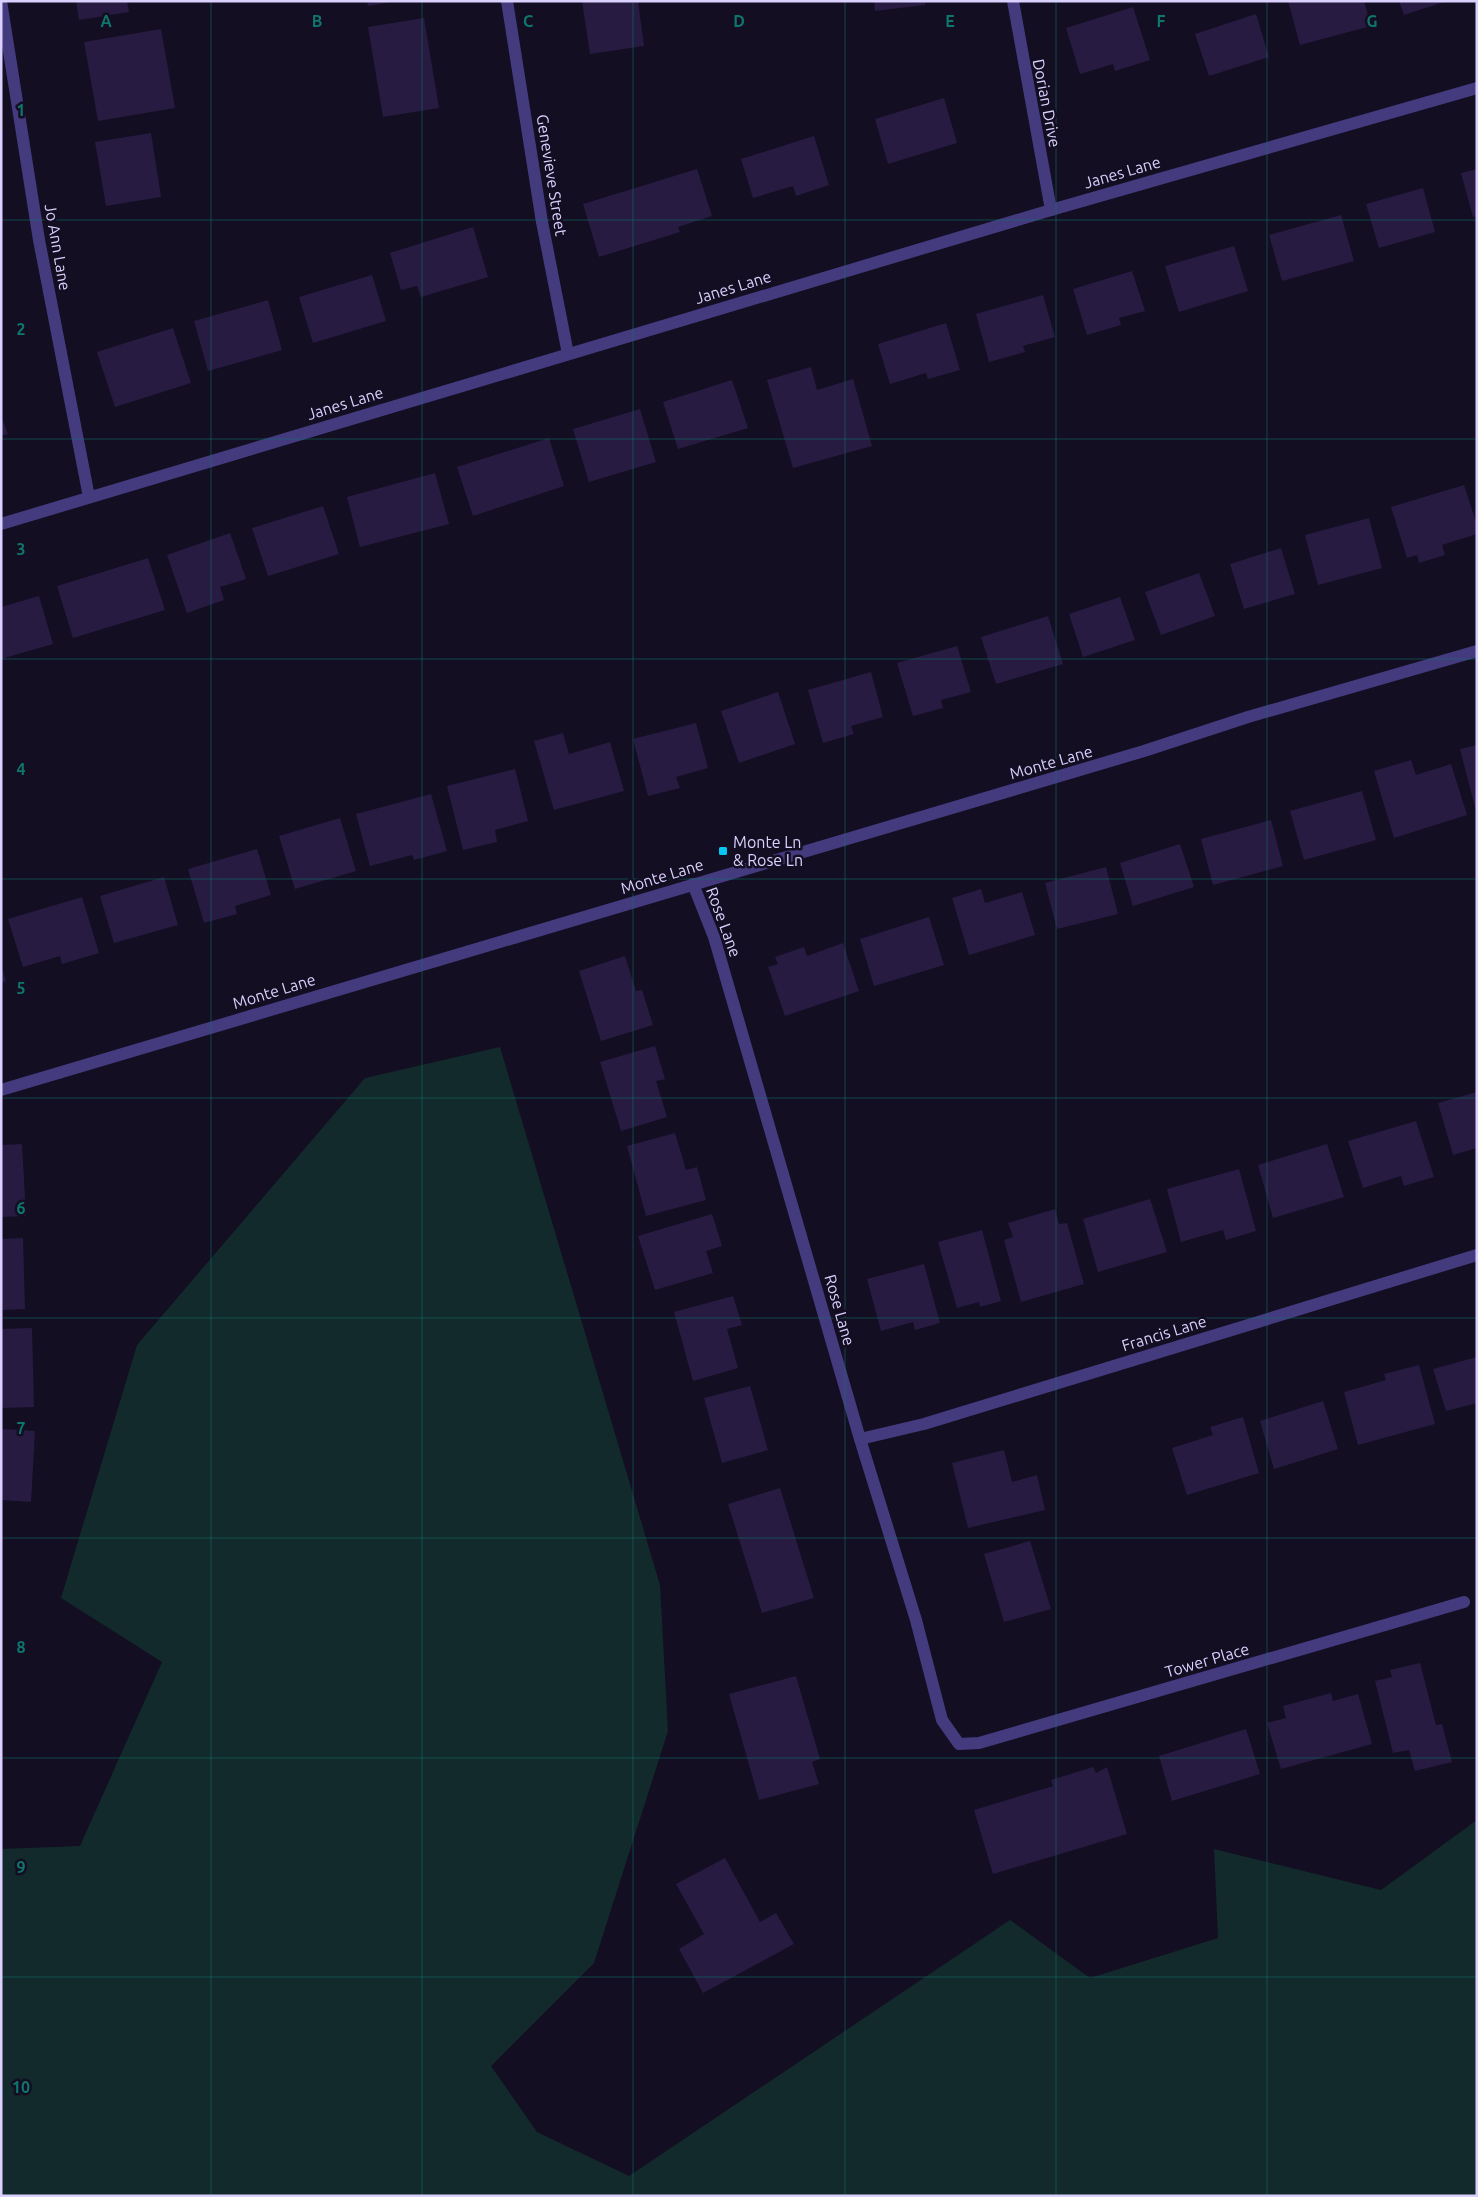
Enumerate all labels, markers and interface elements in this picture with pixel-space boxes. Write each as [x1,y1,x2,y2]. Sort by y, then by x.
text: A [100,12,112,30]
text: B [312,12,322,30]
text: C [523,12,533,30]
text: D [733,12,745,30]
text: E [945,12,955,30]
text: F [1157,12,1166,30]
text: G [1366,12,1378,30]
street label: Dorian Drive [1030,57,1064,149]
text: 1 [16,101,26,119]
street label: Genevieve Street [533,113,571,238]
street label: Janes Lane [1082,152,1162,192]
street label: Jo Ann Lane [42,202,74,292]
street label: Janes Lane [693,267,773,307]
text: 2 [16,320,26,338]
street label: Janes Lane [305,383,385,423]
text: 3 [16,540,26,558]
street label: Monte Lane [1007,742,1095,782]
text: 4 [16,760,26,778]
place label: Monte Ln & Rose Ln [733,833,803,869]
marker: Monte Ln & Rose Ln [717,845,729,857]
street label: Monte Lane [618,855,706,897]
street label: Rose Lane [703,885,745,959]
street label: Monte Lane [230,970,318,1012]
text: 5 [16,979,26,997]
text: 6 [16,1199,26,1217]
street label: Rose Lane [821,1272,859,1348]
street label: Francis Lane [1119,1312,1209,1354]
text: 7 [16,1419,26,1437]
text: 8 [16,1638,26,1656]
street label: Tower Place [1163,1639,1251,1681]
text: 9 [16,1858,26,1876]
text: 10 [12,2078,30,2096]

